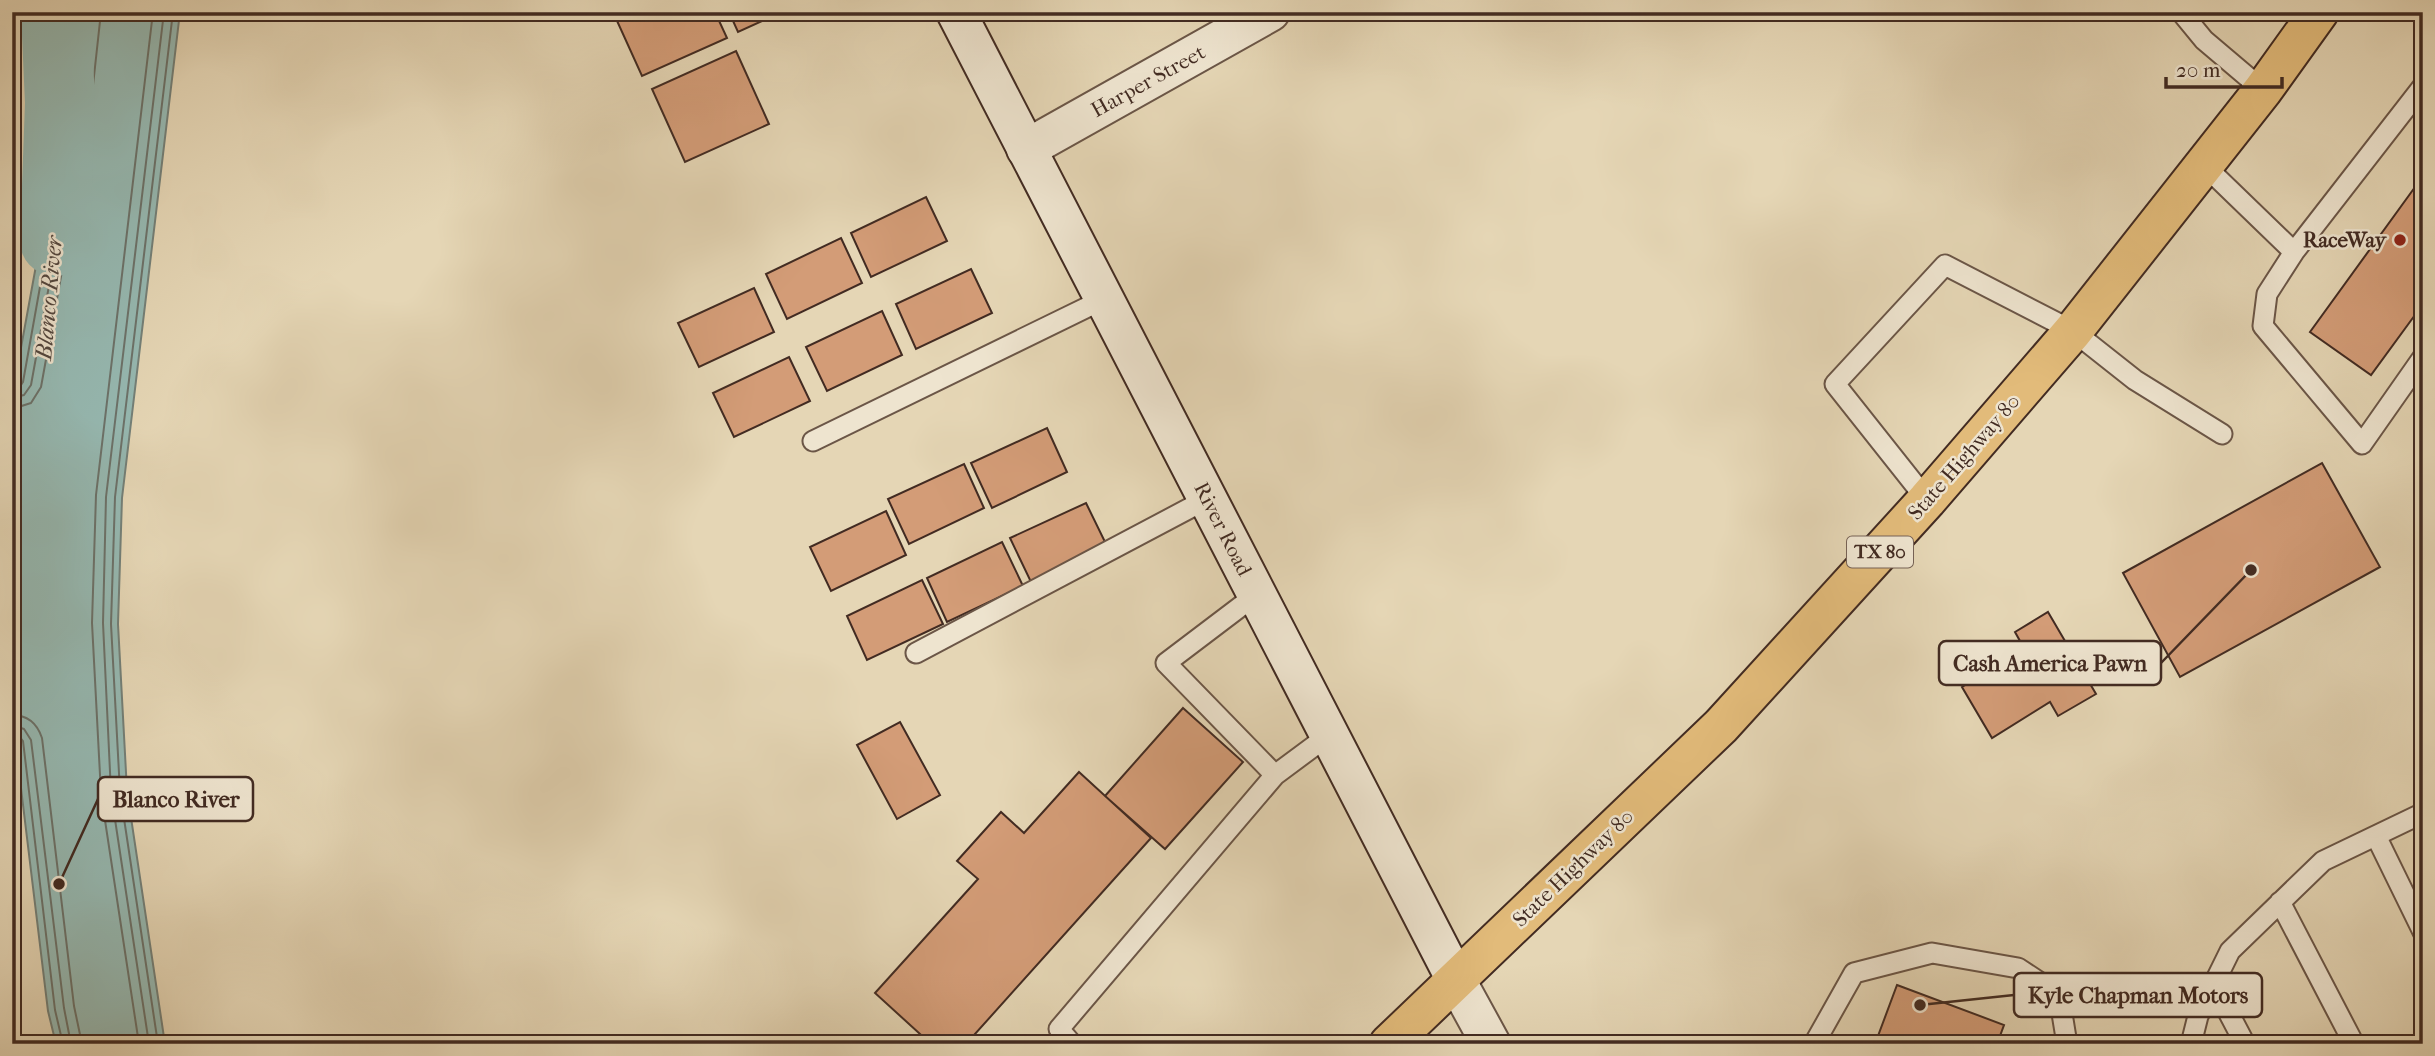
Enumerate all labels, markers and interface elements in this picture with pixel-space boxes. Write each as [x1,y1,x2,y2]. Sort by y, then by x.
street label: Harper Street [1087,40,1210,122]
scale bar [2166,46,2281,90]
text: 20 m [2176,58,2221,82]
place label: RaceWay [2303,228,2388,252]
marker: RaceWay [2392,232,2408,248]
water label: Blanco River [30,233,68,363]
street label: State Highway 80 [1903,389,2025,525]
street label: River Road [1189,478,1257,580]
road number: TX 80 [1847,537,1913,568]
callout: Cash America Pawn [1939,641,2161,685]
text: Cash America Pawn [1953,650,2148,677]
callout: Blanco River [98,777,253,821]
text: Blanco River [112,786,241,813]
street label: State Highway 80 [1508,804,1638,932]
callout: Kyle Chapman Motors [2014,973,2262,1017]
text: Kyle Chapman Motors [2028,982,2249,1009]

